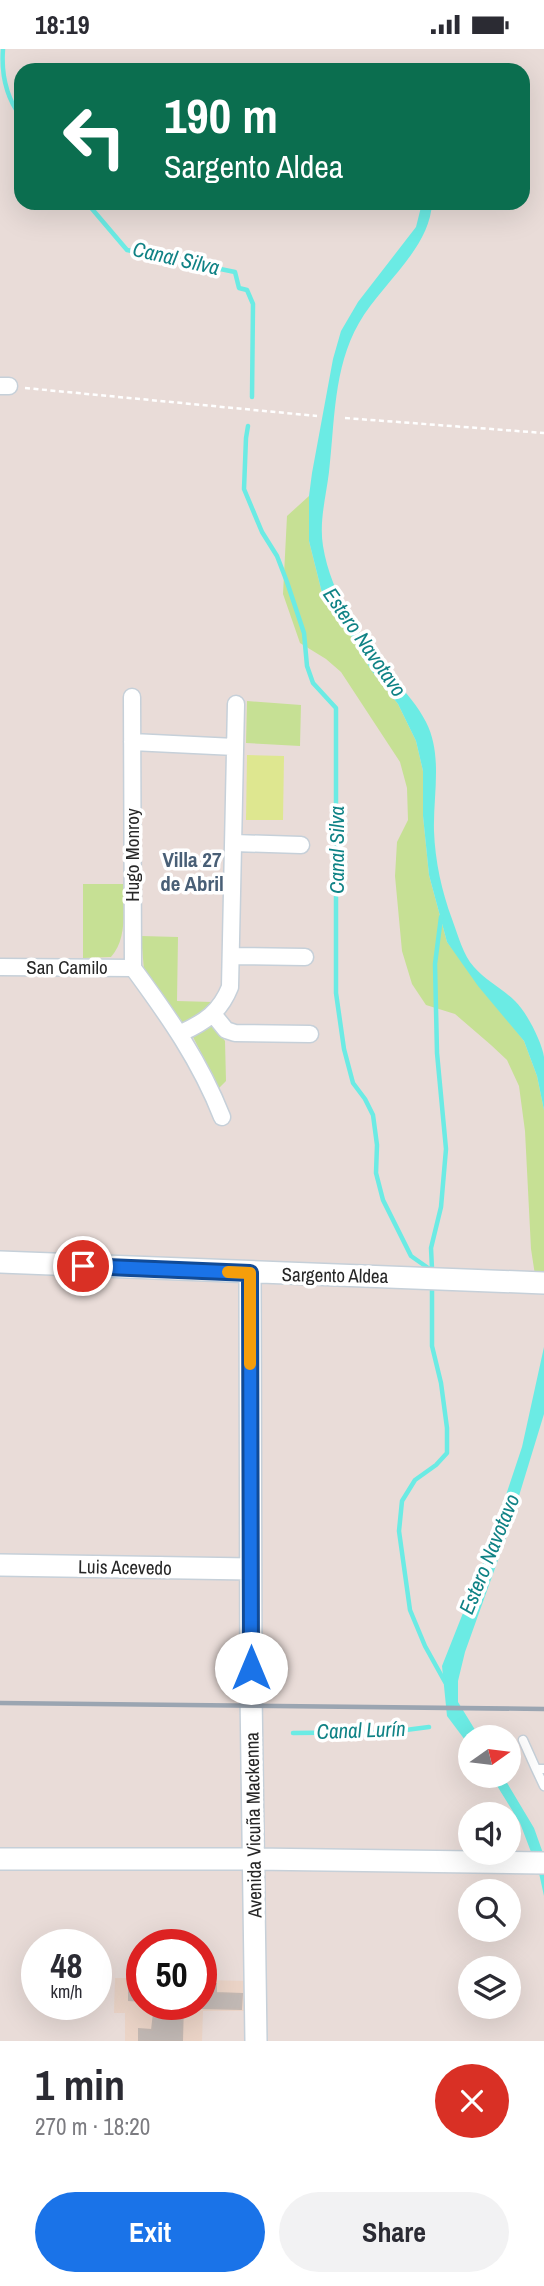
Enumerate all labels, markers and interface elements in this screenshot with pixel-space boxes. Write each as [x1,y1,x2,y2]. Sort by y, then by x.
text: 18:19 [35,7,90,42]
text: 190 m [164,82,278,148]
icon: left [49,91,140,182]
text: Sargento Aldea [164,145,343,188]
water label: Canal Silva [130,234,222,282]
water label: Estero Navotavo [317,582,413,702]
water label: Canal Silva [322,806,351,894]
street label: Hugo Monroy [119,808,145,902]
district label: Villa 27 de Abril [160,845,224,898]
street label: San Camilo [26,954,108,980]
pin [53,1236,113,1296]
icon: arrive [64,1247,102,1285]
street label: Sargento Aldea [281,1261,389,1289]
water label: Estero Navotavo [452,1490,526,1618]
street label: Luis Acevedo [78,1553,172,1581]
position arrow [214,1631,288,1705]
water label: Canal Lurín [316,1714,406,1746]
north arrow [458,1725,522,1789]
map controls [458,1725,521,2019]
street label: Avenida Vicuña Mackenna [238,1732,268,1919]
button: sound [458,1802,521,1865]
button: search [458,1879,521,1942]
speed limit sign: 50 [126,1929,217,2020]
text: 48 [51,1942,82,1989]
button: layers [458,1956,521,2019]
text: km/h [51,1979,83,2004]
text: 1 min [35,2057,125,2113]
button: close [435,2064,509,2138]
text: 270 m · 18:20 [35,2111,150,2142]
button: Exit [35,2192,265,2272]
button: Share [279,2192,509,2272]

